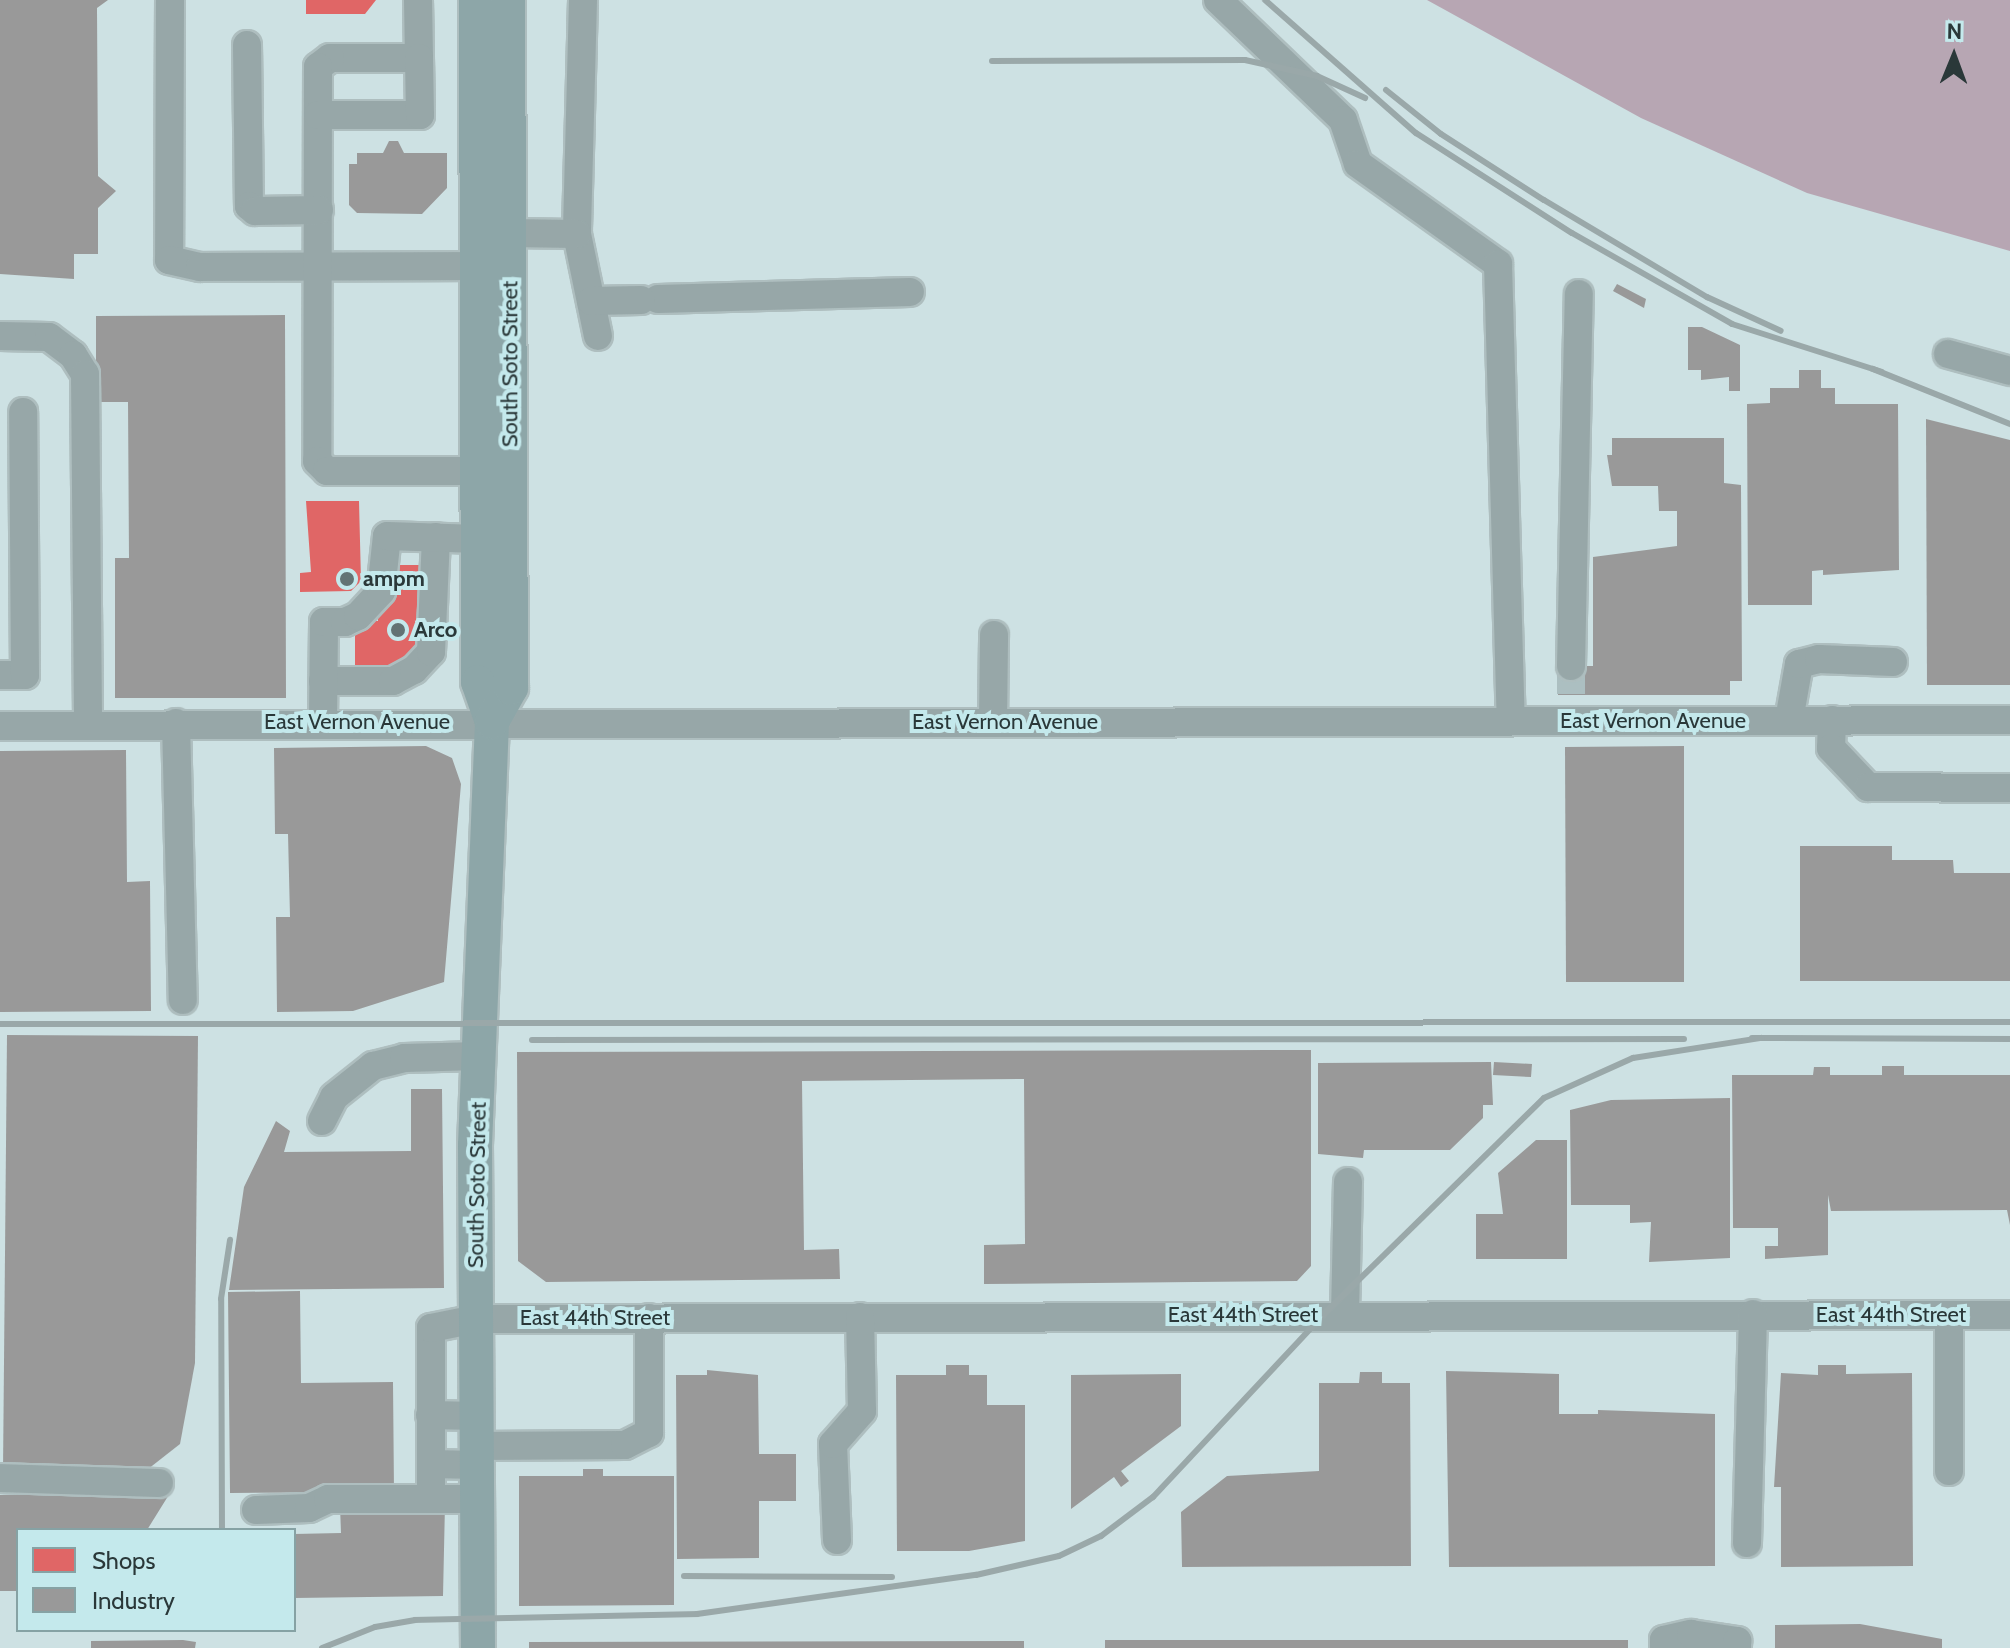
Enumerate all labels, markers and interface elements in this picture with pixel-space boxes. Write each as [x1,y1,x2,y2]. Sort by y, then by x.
north arrow [1914,16,1994,96]
text: N [1946,18,1962,45]
street label: South Soto Street [497,281,523,447]
place label: ampm [363,566,425,592]
marker: ampm [338,570,356,588]
place label: Arco [414,617,457,643]
marker: Arco [389,621,407,639]
street label: East Vernon Avenue [1560,708,1746,734]
street label: East Vernon Avenue [264,709,450,735]
street label: East Vernon Avenue [912,709,1098,735]
street label: South Soto Street [462,1102,492,1268]
street label: East 44th Street [1168,1302,1318,1328]
street label: East 44th Street [1816,1302,1966,1328]
street label: East 44th Street [520,1305,670,1331]
legend [16,1528,296,1632]
text: Shops [92,1546,155,1575]
text: Industry [92,1586,175,1615]

